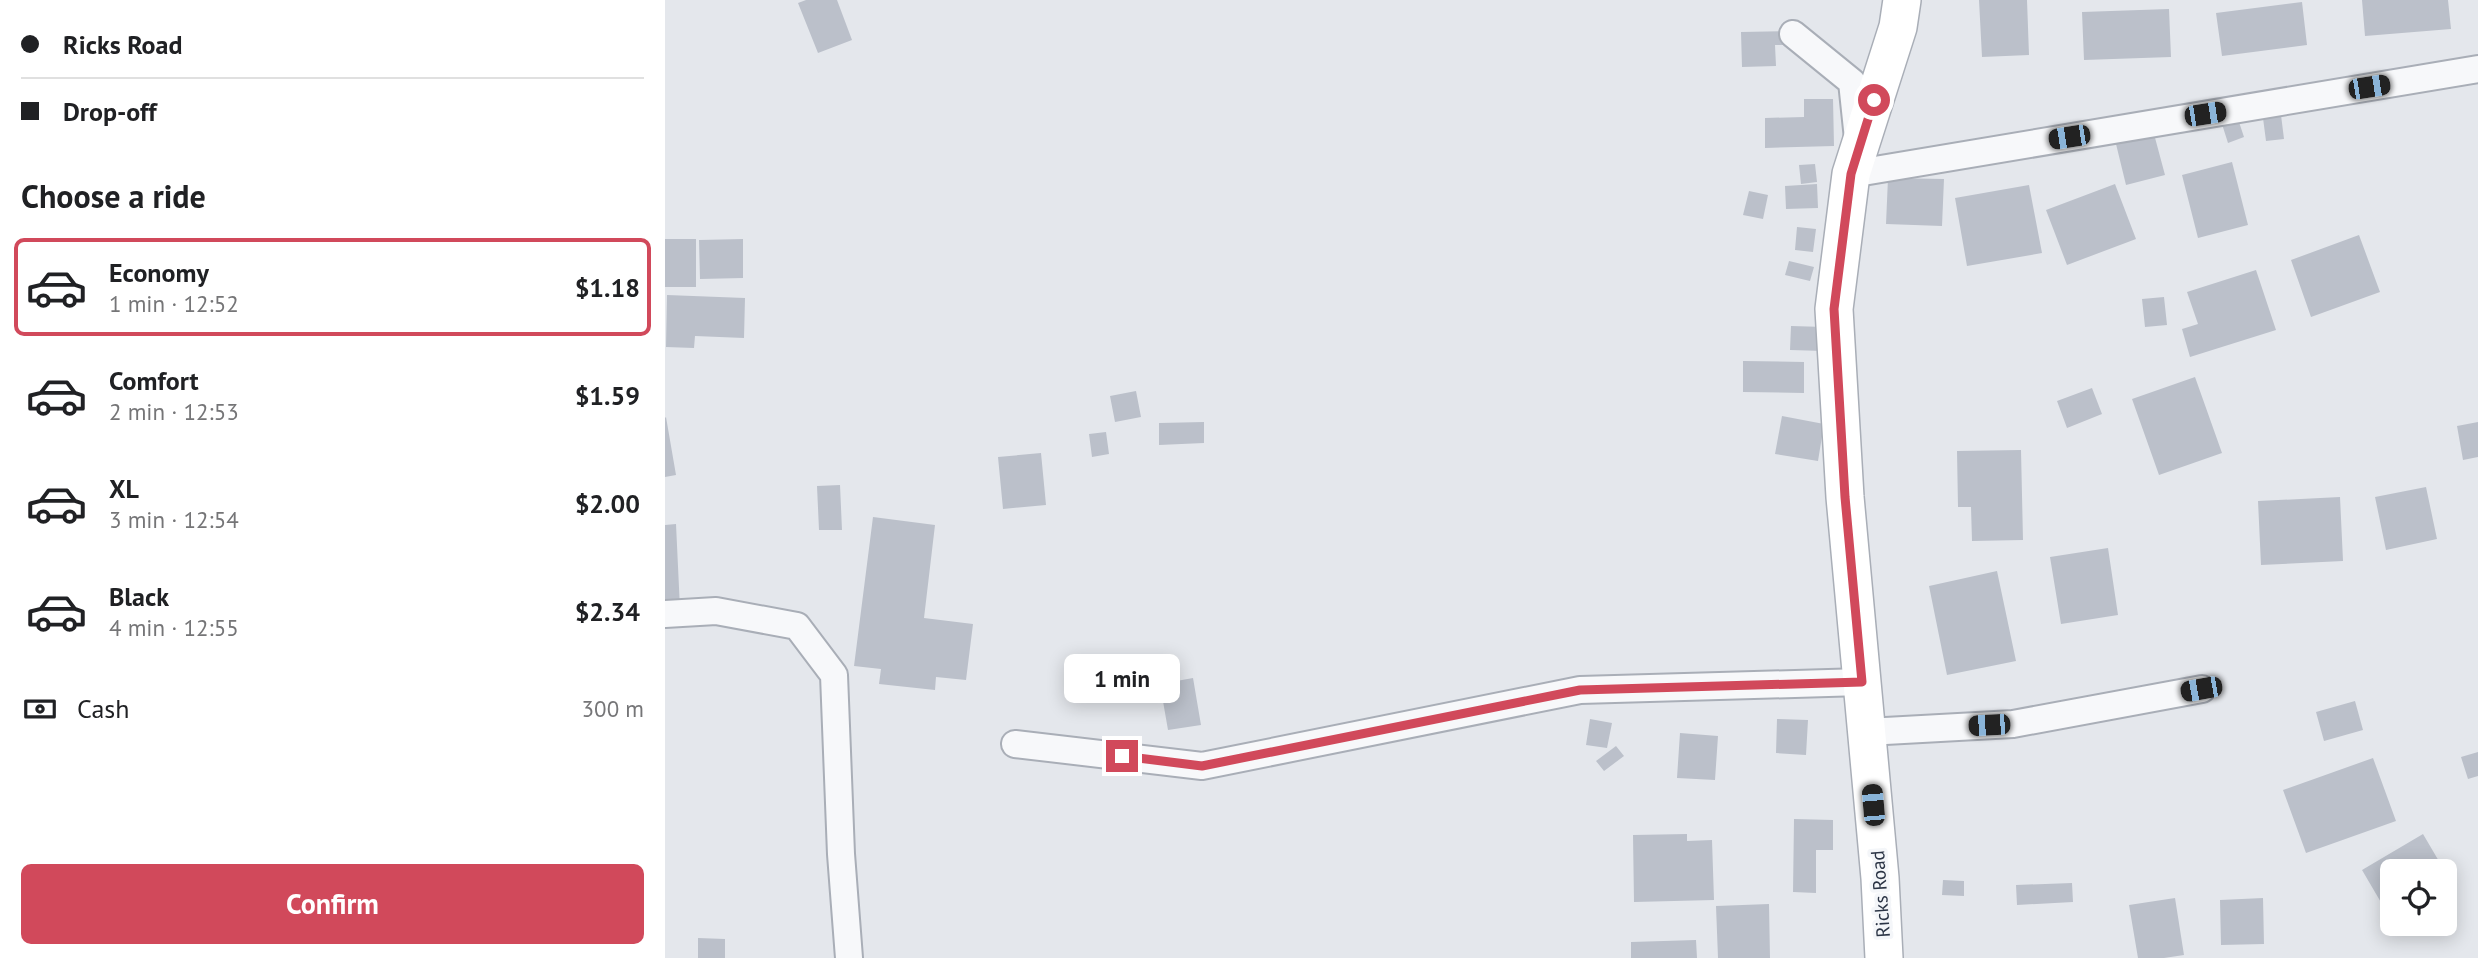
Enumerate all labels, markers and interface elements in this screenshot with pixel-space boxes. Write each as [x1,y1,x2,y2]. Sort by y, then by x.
text: Ricks Road [63,28,183,61]
car [2347,73,2392,101]
route start [1858,84,1890,116]
text: Drop-off [63,95,157,128]
car [2183,100,2228,128]
car [2047,123,2092,151]
text: Choose a ride [21,175,206,217]
icon: car [25,256,88,319]
text: Economy [109,256,209,289]
text: $1.18 [575,271,640,304]
text: 1 min · 12:52 [109,289,239,318]
icon: car [25,364,88,427]
text: Comfort [109,364,199,397]
text: $1.59 [575,379,640,412]
text: 2 min · 12:53 [109,397,239,426]
icon: car [25,472,88,535]
text: XL [109,472,139,505]
text: $2.00 [575,487,640,520]
text: 3 min · 12:54 [109,505,239,534]
icon: car [25,580,88,643]
text: Black [109,580,169,613]
text: $2.34 [575,595,640,628]
text: 4 min · 12:55 [109,613,239,642]
callout: 1 min [1064,654,1180,704]
text: 1 min [1094,664,1150,693]
car [2179,675,2224,703]
icon: cash [21,690,59,728]
text: Cash [77,692,129,725]
text: 300 m [582,694,644,723]
car [1968,713,2011,737]
route end [1106,740,1138,772]
car [1861,783,1886,827]
street label: Ricks Road [1865,850,1895,938]
map controls [2380,859,2457,936]
button: locate [2380,859,2457,936]
button: Confirm [21,864,644,944]

